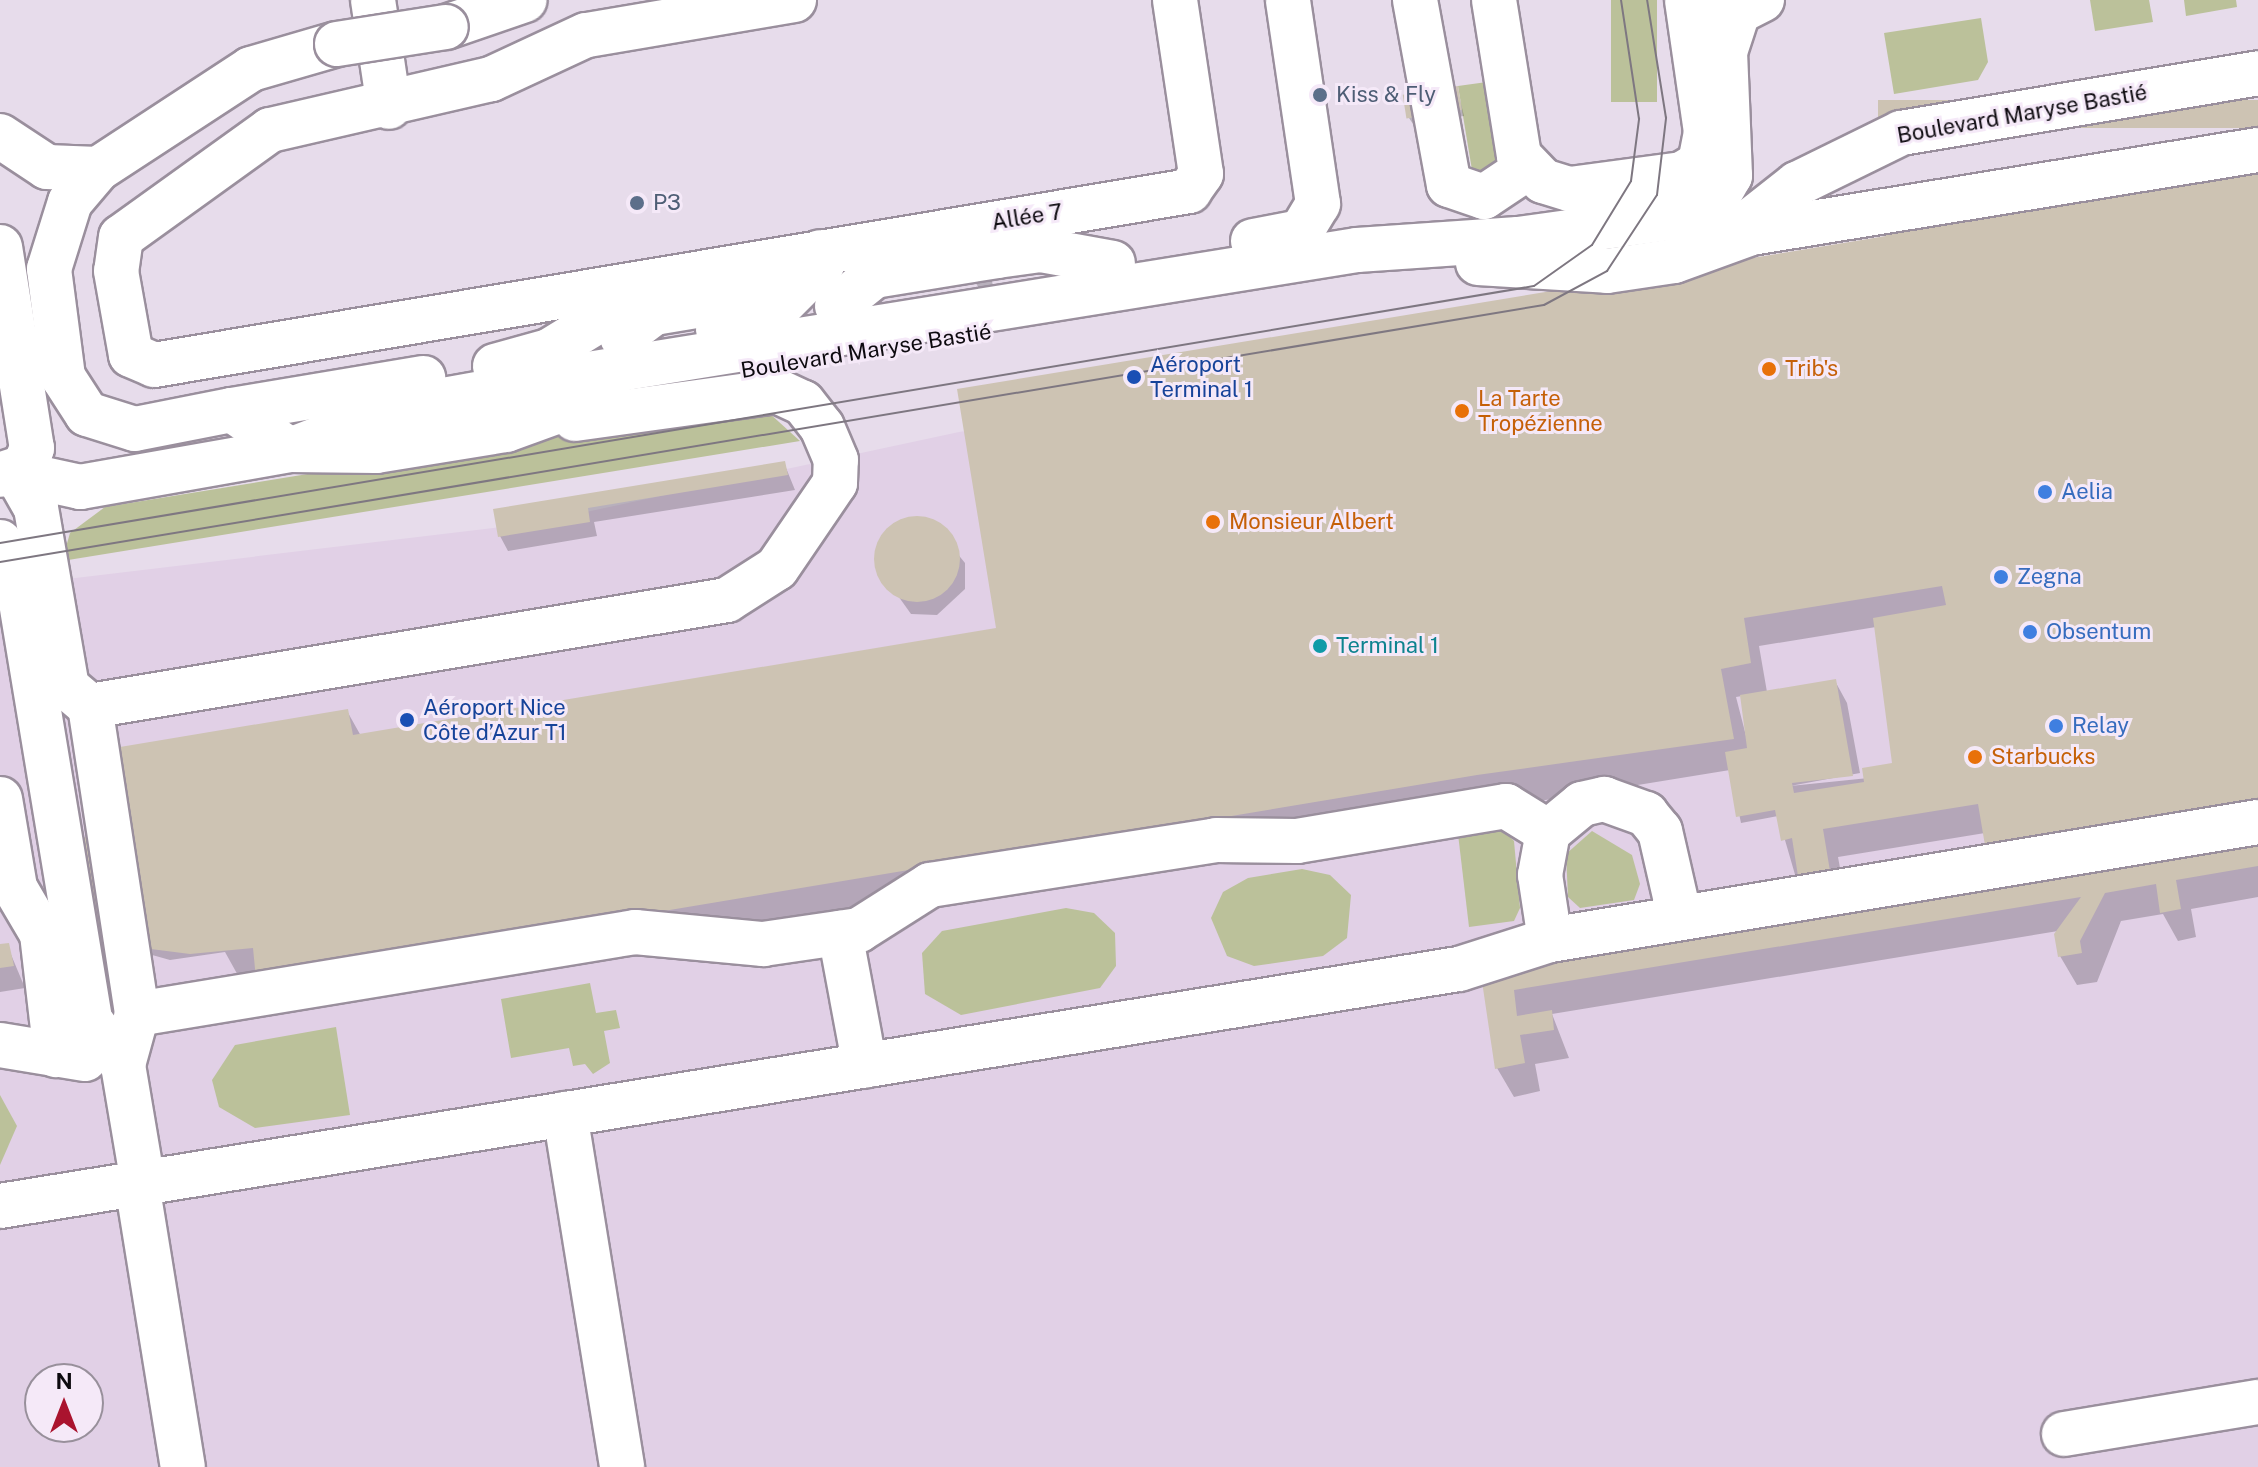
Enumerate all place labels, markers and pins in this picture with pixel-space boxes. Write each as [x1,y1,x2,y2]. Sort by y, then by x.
place label: Kiss & Fly [1336,82,1436,108]
marker: Kiss & Fly [1311,86,1329,104]
place label: P3 [653,190,681,216]
marker: P3 [628,194,646,212]
place label: Aéroport Terminal 1 [1150,351,1253,402]
place label: Trib's [1785,356,1838,382]
marker: Trib's [1760,360,1778,378]
marker: Aéroport Terminal 1 [1125,368,1143,386]
place label: La Tarte Tropézienne [1478,385,1603,436]
marker: La Tarte Tropézienne [1453,402,1471,420]
place label: Aelia [2061,479,2113,505]
marker: Aelia [2036,483,2054,501]
place label: Monsieur Albert [1229,509,1394,535]
marker: Monsieur Albert [1204,513,1222,531]
place label: Zegna [2017,564,2082,590]
marker: Zegna [1992,568,2010,586]
place label: Obsentum [2046,619,2151,645]
marker: Obsentum [2021,623,2039,641]
place label: Terminal 1 [1336,633,1439,659]
marker: Terminal 1 [1311,637,1329,655]
place label: Aéroport Nice Côte d’Azur T1 [423,694,567,746]
marker: Aéroport Nice Côte d’Azur T1 [398,711,416,729]
place label: Relay [2072,713,2129,739]
marker: Relay [2047,717,2065,735]
place label: Starbucks [1991,744,2095,770]
marker: Starbucks [1966,748,1984,766]

